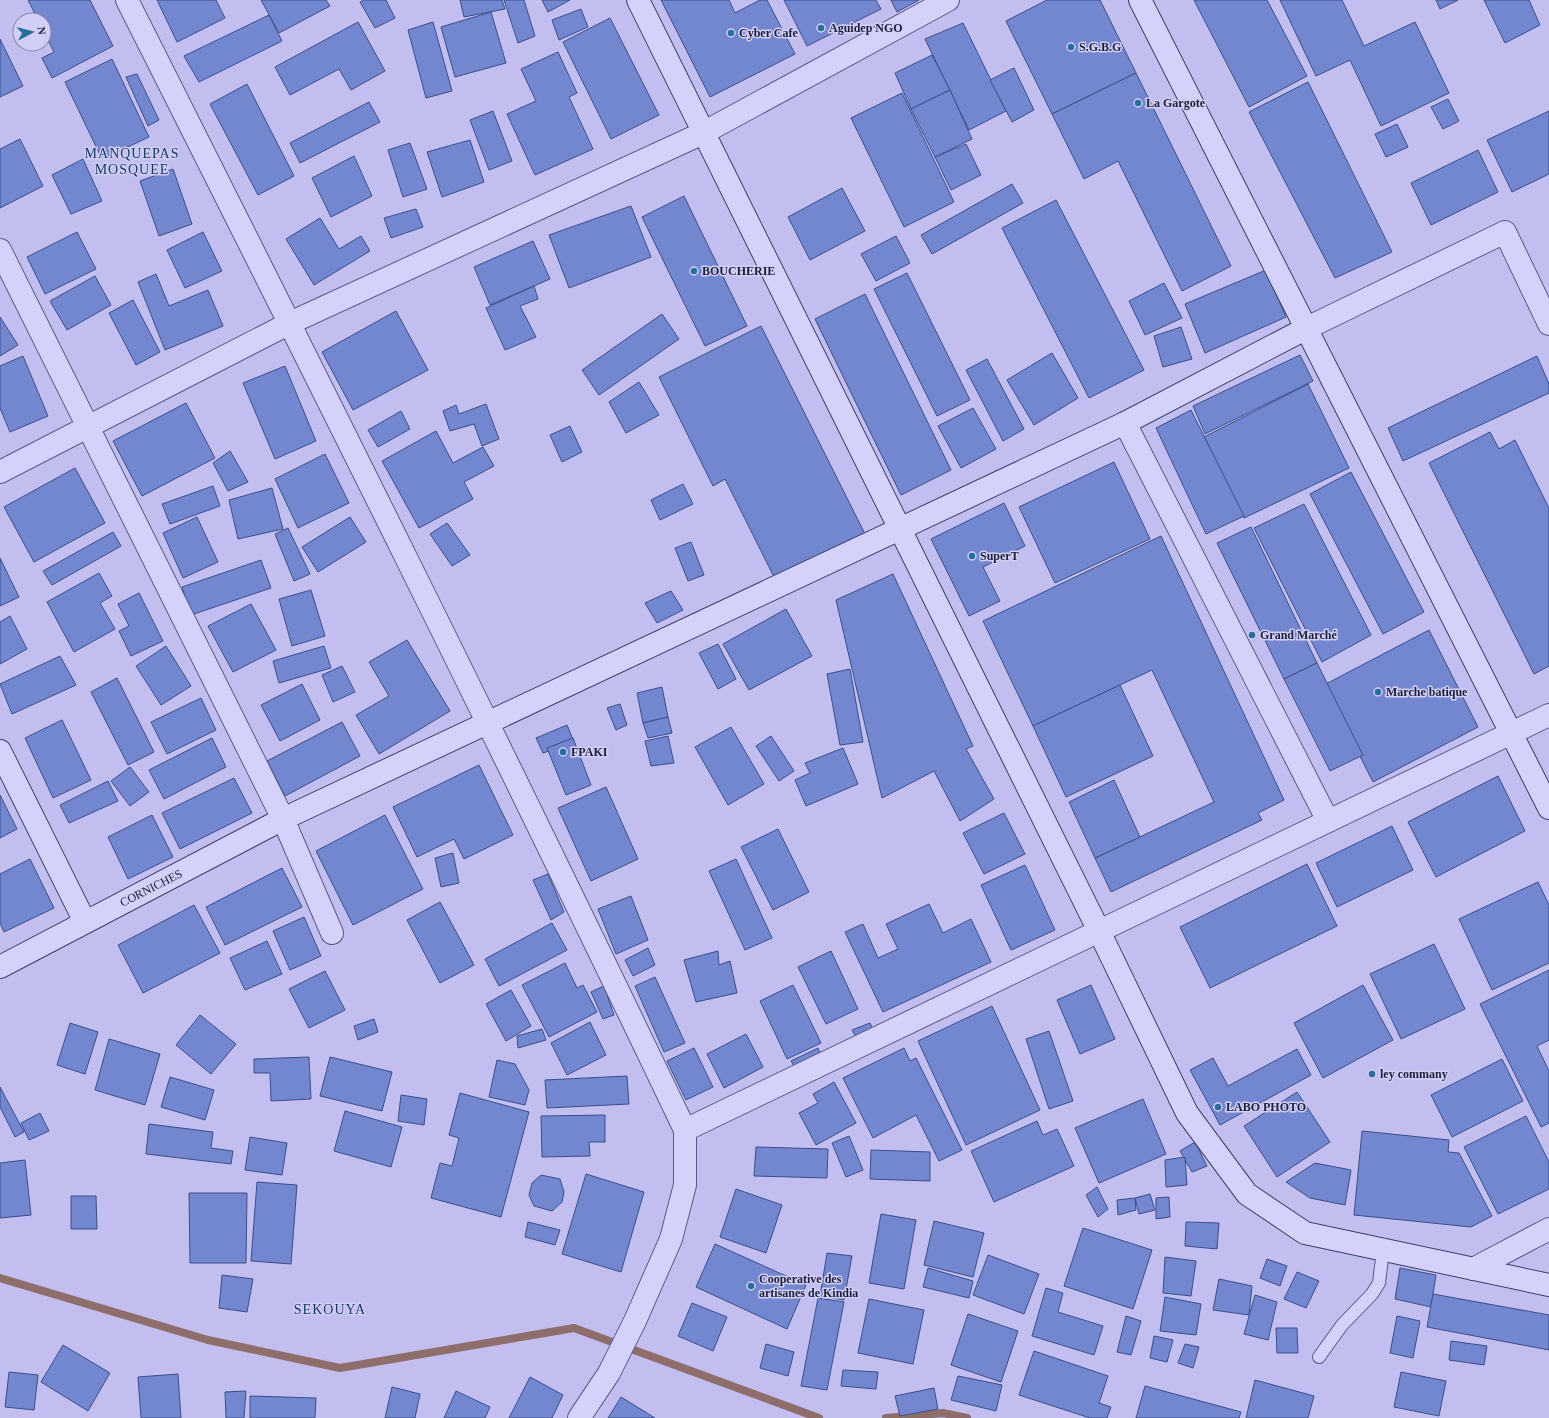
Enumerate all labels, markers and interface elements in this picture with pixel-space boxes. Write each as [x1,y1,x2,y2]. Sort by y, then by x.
north arrow [12,12,52,52]
place label: Aguidep NGO [829,21,903,35]
marker: Aguidep NGO [816,23,826,33]
text: N [35,26,48,36]
place label: Cyber Cafe [739,26,798,40]
marker: Cyber Cafe [726,28,736,38]
place label: S.G.B.G [1079,40,1121,54]
marker: S.G.B.G [1066,42,1076,52]
place label: La Gargote [1146,96,1206,110]
marker: La Gargote [1133,98,1143,108]
district label: MANQUEPAS MOSQUEE [85,146,179,177]
place label: BOUCHERIE [702,264,775,278]
marker: BOUCHERIE [689,266,699,276]
place label: SuperT [980,549,1019,563]
marker: SuperT [967,551,977,561]
place label: Grand Marché [1260,628,1337,642]
marker: Grand Marché [1247,630,1257,640]
place label: Marche batique [1386,685,1468,699]
marker: Marche batique [1373,687,1383,697]
place label: FPAKI [571,745,608,759]
marker: FPAKI [558,747,568,757]
street label: CORNICHES [118,866,184,910]
place label: ley commany [1380,1067,1448,1081]
marker: ley commany [1367,1069,1377,1079]
place label: LABO PHOTO [1226,1100,1306,1114]
marker: LABO PHOTO [1213,1102,1223,1112]
place label: Cooperative des artisanes de Kindia [759,1272,858,1300]
marker: Cooperative des artisanes de Kindia [746,1281,756,1291]
district label: SEKOUYA [294,1302,366,1317]

